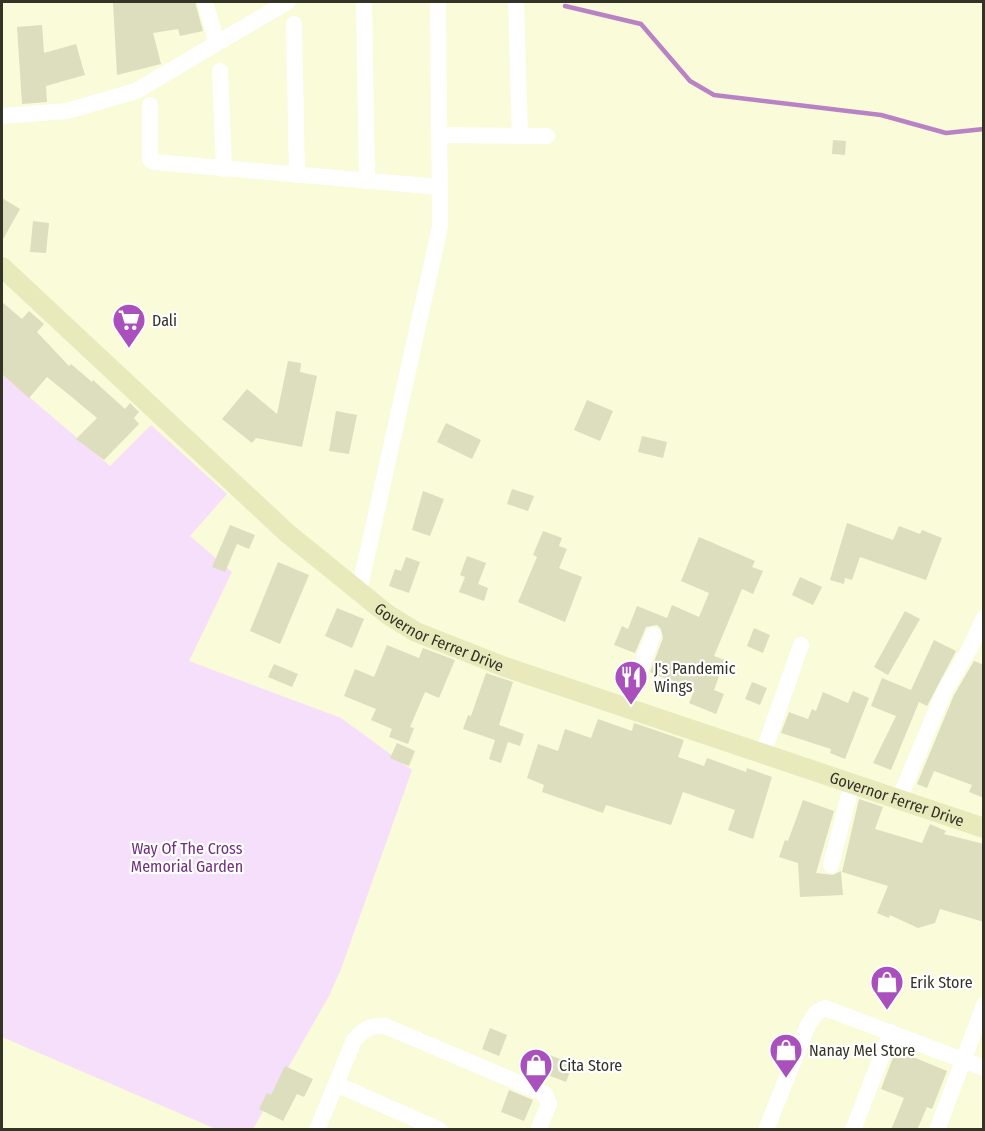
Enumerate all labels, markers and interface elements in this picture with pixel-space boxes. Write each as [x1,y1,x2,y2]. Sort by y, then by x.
supermarket icon: Dali [111,302,147,349]
place label: Dali [152,311,177,330]
street label: Governor Ferrer Drive [371,599,507,675]
restaurant icon: J's Pandemic Wings [613,659,649,706]
place label: J's Pandemic Wings [654,659,736,696]
street label: Governor Ferrer Drive [827,767,967,830]
park label: Way Of The Cross Memorial Garden [131,839,243,876]
shop icon: Erik Store [869,964,905,1011]
place label: Erik Store [910,973,973,992]
shop icon: Nanay Mel Store [768,1032,804,1079]
place label: Nanay Mel Store [809,1041,915,1060]
shop icon: Cita Store [518,1047,554,1094]
place label: Cita Store [559,1056,622,1075]

